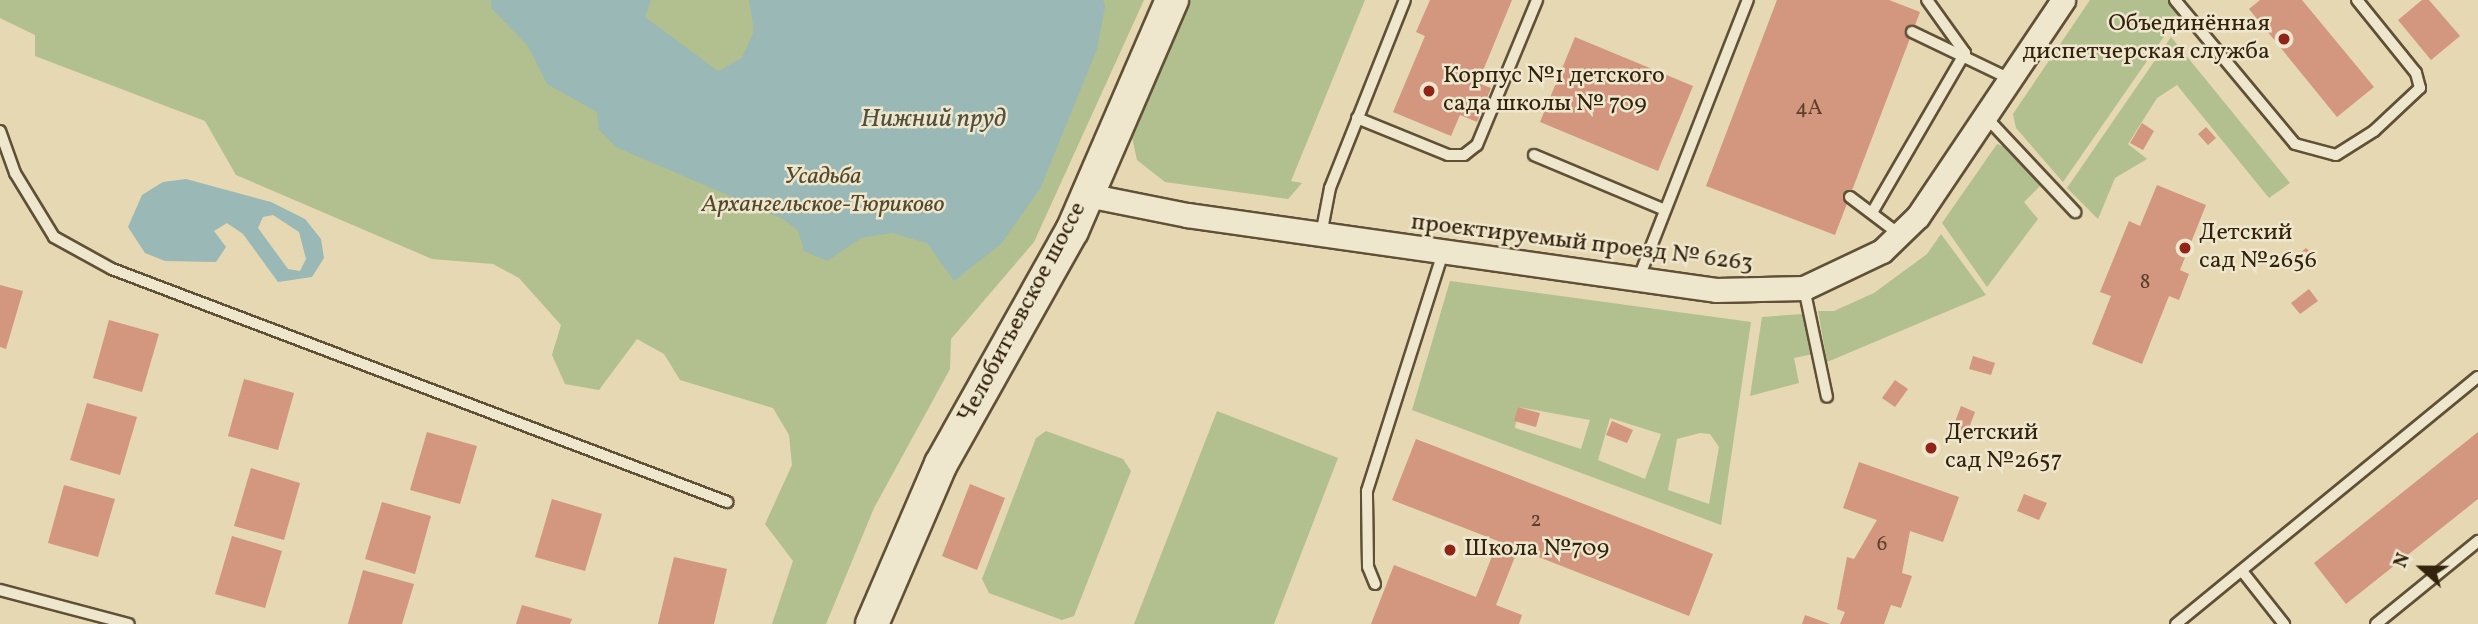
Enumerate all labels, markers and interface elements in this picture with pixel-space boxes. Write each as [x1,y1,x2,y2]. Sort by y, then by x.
place label: Объединённая диспетчерская служба [2022,11,2270,67]
marker: Объединённая диспетчерская служба [2276,31,2292,47]
place label: Корпус №1 детского сада школы № 709 [1443,63,1665,119]
marker: Корпус №1 детского сада школы № 709 [1421,83,1437,99]
house number: 4А [1795,96,1823,122]
water label: Нижний пруд [860,104,1006,136]
park label: Усадьба Архангельское-Тюриково [702,164,944,220]
street label: Челобитьевское шоссе [953,198,1093,428]
street label: проектируемый проезд № 6263 [1409,209,1755,279]
place label: Детский сад №2656 [2199,220,2317,276]
marker: Детский сад №2656 [2177,240,2193,256]
house number: 8 [2140,270,2150,296]
place label: Детский сад №2657 [1945,420,2062,476]
marker: Детский сад №2657 [1923,440,1939,456]
house number: 2 [1530,508,1542,534]
house number: 6 [1877,532,1887,558]
north arrow [2387,533,2457,603]
place label: Школа №709 [1464,536,1609,564]
marker: Школа №709 [1442,542,1458,558]
text: N [2388,549,2417,572]

